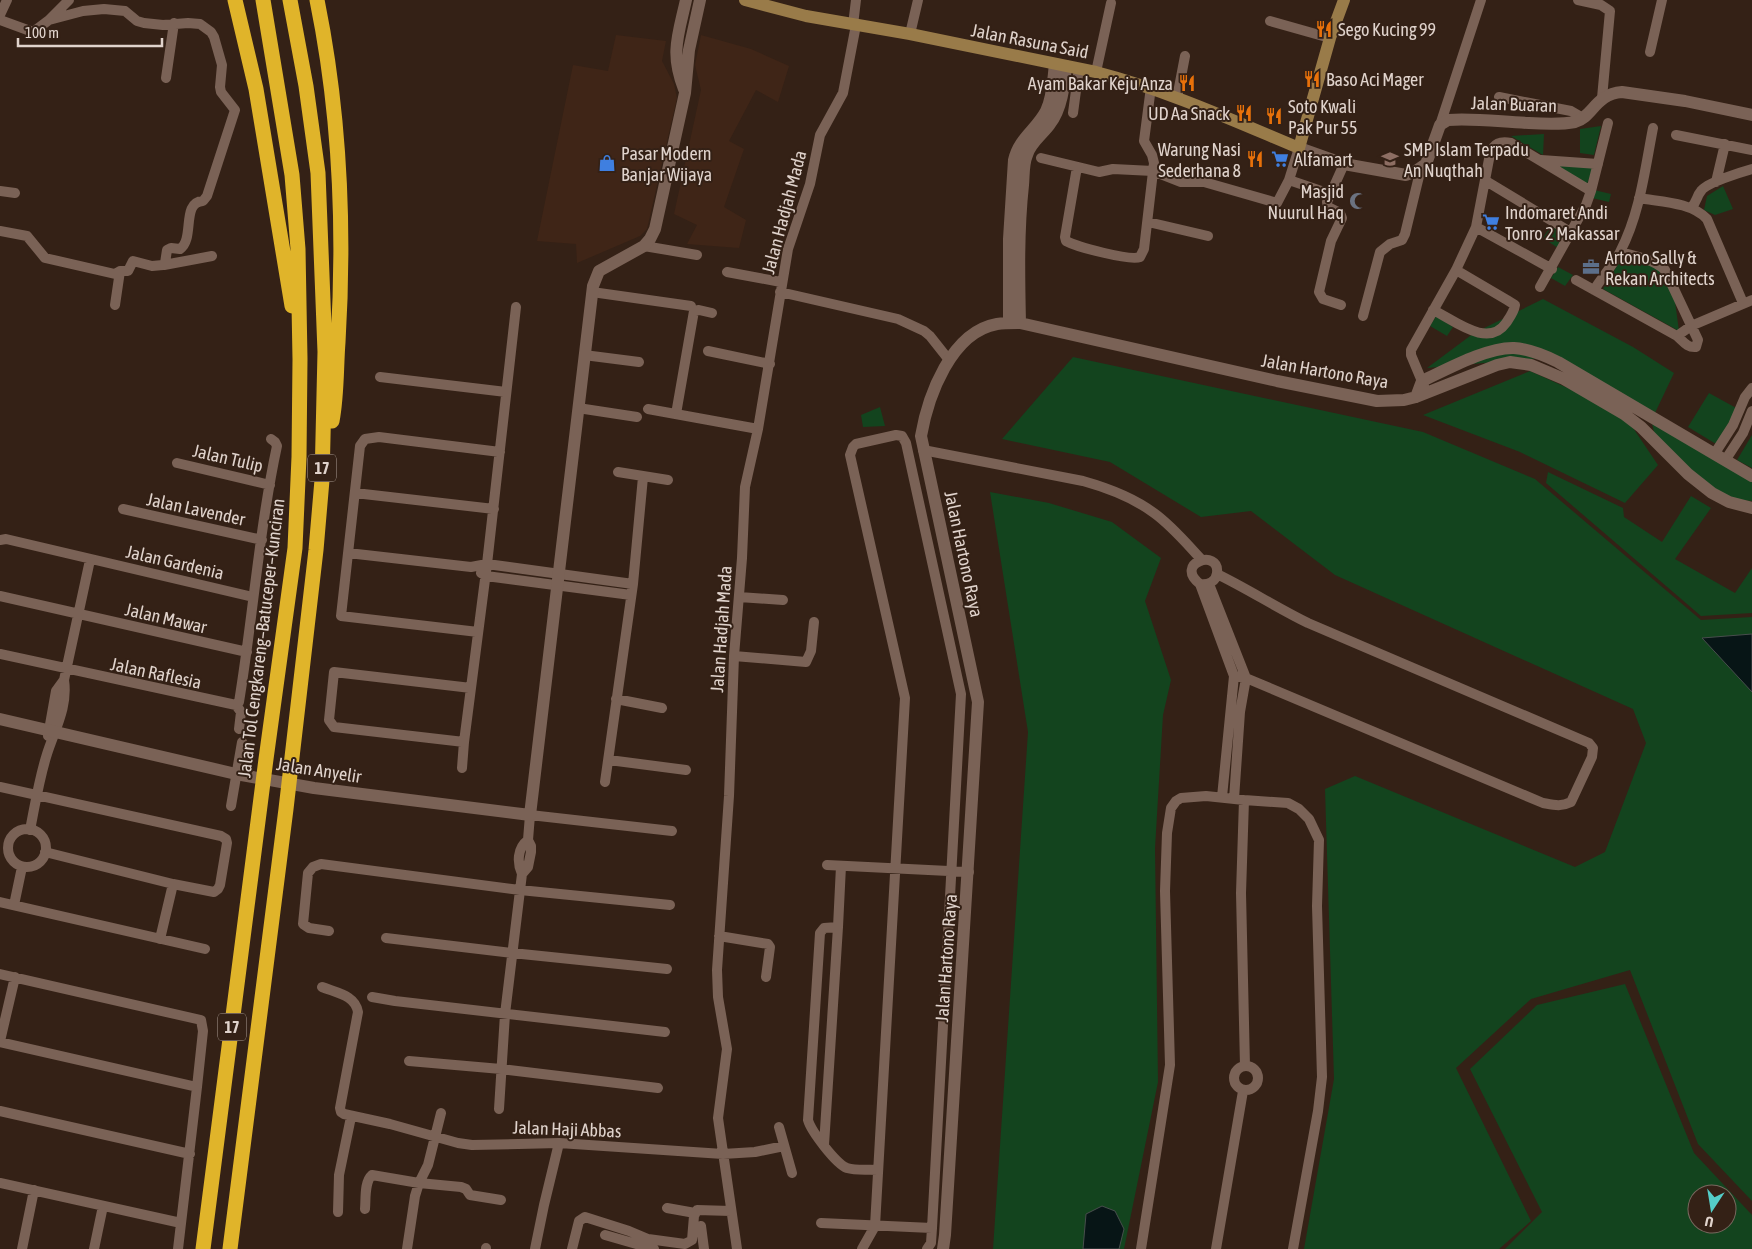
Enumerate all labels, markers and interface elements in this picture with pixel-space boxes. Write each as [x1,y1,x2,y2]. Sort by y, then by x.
scale bar [18,15,161,47]
street label: Jalan Rasuna Said [970,19,1090,63]
restaurant icon: Sego Kucing 99 [1314,19,1334,39]
place label: Sego Kucing 99 [1338,19,1436,40]
text: 100 m [25,24,59,41]
restaurant icon: Baso Aci Mager [1302,69,1322,89]
place label: Baso Aci Mager [1326,69,1424,90]
place label: Ayam Bakar Keju Anza [1028,73,1173,94]
restaurant icon: Ayam Bakar Keju Anza [1177,73,1197,93]
street label: Jalan Buaran [1471,92,1557,116]
place label: Soto Kwali Pak Pur 55 [1288,96,1357,138]
place label: UD Aa Snack [1148,103,1230,124]
restaurant icon: UD Aa Snack [1234,103,1254,123]
restaurant icon: Soto Kwali Pak Pur 55 [1264,106,1284,126]
place label: Warung Nasi Sederhana 8 [1158,139,1241,181]
place label: SMP Islam Terpadu An Nuqthah [1404,139,1529,181]
place label: Pasar Modern Banjar Wijaya [621,143,712,185]
street label: Jalan Hadjah Mada [757,148,811,276]
restaurant icon: Warung Nasi Sederhana 8 [1245,149,1265,169]
supermarket icon: Alfamart [1270,149,1290,169]
place label: Alfamart [1294,149,1353,170]
school or university icon: SMP Islam Terpadu An Nuqthah [1380,149,1400,169]
shop icon: Pasar Modern Banjar Wijaya [597,153,617,173]
place label: Masjid Nuurul Haq [1267,181,1344,223]
mosque icon: Masjid Nuurul Haq [1348,191,1368,211]
place label: Indomaret Andi Tonro 2 Makassar [1505,202,1620,244]
supermarket icon: Indomaret Andi Tonro 2 Makassar [1481,212,1501,232]
place label: Artono Sally & Rekan Architects [1605,247,1715,289]
office icon: Artono Sally & Rekan Architects [1581,257,1601,277]
street label: Jalan Hartono Raya [1260,349,1390,393]
street label: Jalan Tulip [191,440,265,476]
road number: 17 [308,454,336,482]
street label: Jalan Lavender [145,488,248,530]
street label: Jalan Hartono Raya [940,489,988,619]
street label: Jalan Tol Cengkareng–Batuceper–Kunciran [233,497,289,779]
street label: Jalan Gardenia [124,541,226,583]
street label: Jalan Hadjah Mada [706,565,736,693]
street label: Jalan Mawar [123,598,210,638]
street label: Jalan Raflesia [109,653,203,693]
street label: Jalan Anyelir [275,753,364,787]
street label: Jalan Hartono Raya [931,893,961,1023]
road number: 17 [218,1014,246,1040]
street label: Jalan Haji Abbas [512,1117,622,1141]
north arrow [1687,1184,1737,1234]
text: U [1704,1213,1715,1230]

